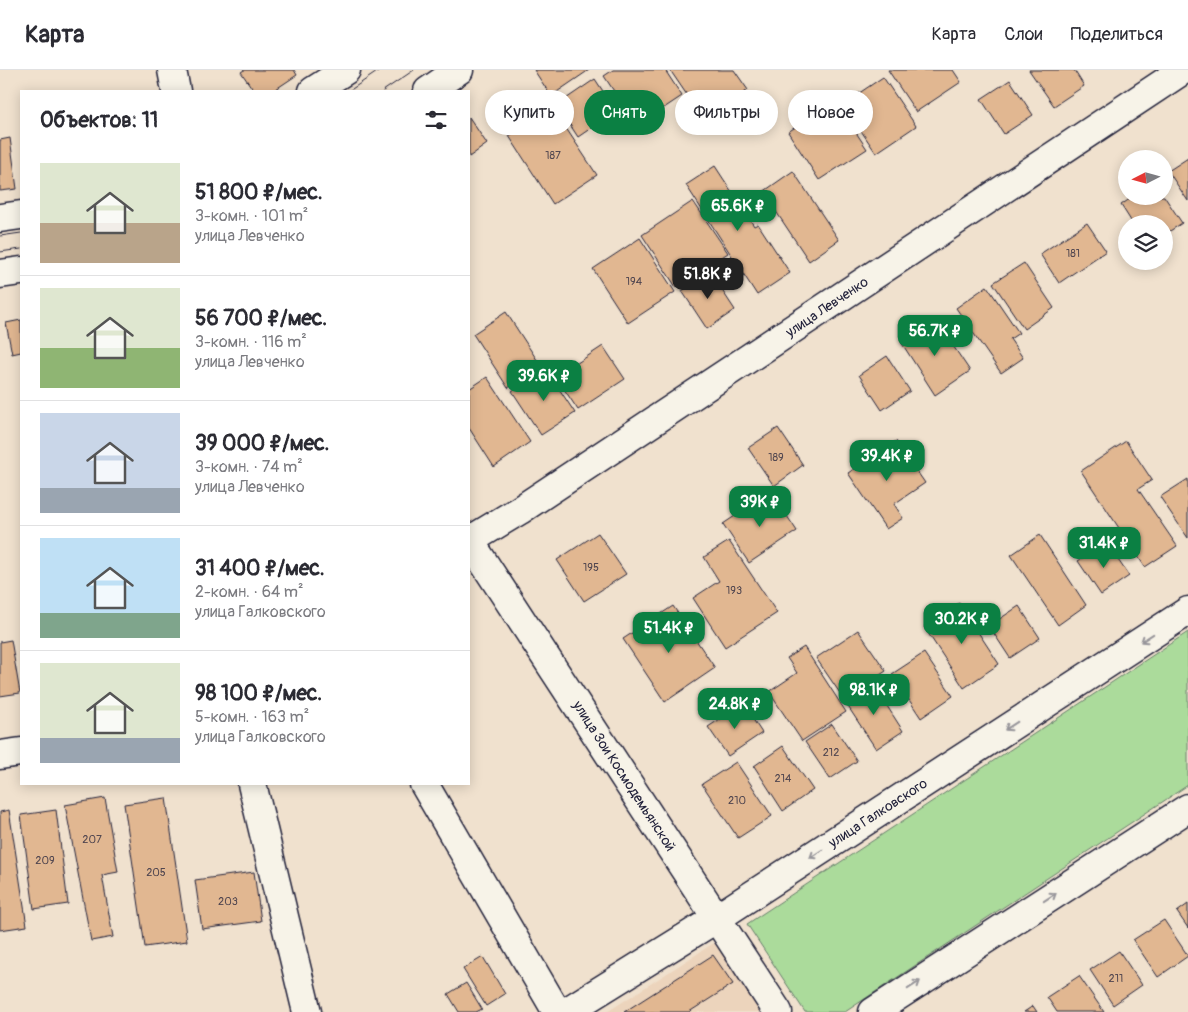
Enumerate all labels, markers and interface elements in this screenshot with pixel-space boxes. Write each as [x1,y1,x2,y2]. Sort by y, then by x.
text: Карта [25,20,84,49]
text: Карта [932,23,976,46]
text: Слои [1004,23,1042,46]
text: Поделиться [1070,23,1163,46]
chip: Купить [485,90,574,135]
chip: Снять [584,90,665,135]
chip: Фильтры [675,90,778,135]
chip: Новое [788,90,873,135]
icon: filters [422,106,450,134]
text: Объектов: 11 [40,107,158,134]
house number: 187 [545,149,561,162]
north arrow [1118,150,1172,205]
map controls [1118,150,1173,270]
text: 51 800 ₽/мес. [195,179,323,206]
icon: home [80,183,140,243]
pin: 65.6K ₽ [692,190,784,232]
text: 65.6K ₽ [711,196,765,216]
text: 3-комн. · 101 m² [195,206,308,226]
button: layers [1118,215,1173,270]
text: улица Левченко [195,226,304,246]
house number: 181 [1066,247,1080,260]
pin: 51.8K ₽ [662,258,754,300]
text: 51.8K ₽ [683,264,733,284]
street label: улица Левченко [782,273,872,341]
house number: 194 [626,275,643,288]
text: 56 700 ₽/мес. [195,305,327,332]
icon: home [80,308,140,368]
pin: 56.7K ₽ [889,314,981,357]
text: 56.7K ₽ [909,321,961,341]
text: 3-комн. · 116 m² [195,332,307,352]
text: улица Левченко [195,352,304,372]
pin: 39.6K ₽ [498,360,590,402]
text: 39.6K ₽ [518,366,570,386]
text: 39 000 ₽/мес. [195,430,329,457]
icon: home [80,433,140,493]
pin: 39.4K ₽ [841,440,933,482]
text: 39.4K ₽ [861,446,913,466]
house number: 189 [768,451,784,464]
text: 3-комн. · 74 m² [195,457,303,477]
text: улица Левченко [195,477,304,497]
pin: 39K ₽ [725,486,795,528]
text: 39K ₽ [740,492,780,512]
pin: 31.4K ₽ [1058,526,1150,569]
text: 31.4K ₽ [1079,533,1129,553]
text: 31 400 ₽/мес. [195,555,325,582]
icon: home [80,558,140,618]
house number: 195 [583,561,599,574]
text: 2-комн. · 64 m² [195,582,304,602]
house number: 193 [726,584,742,597]
text: улица Галковского [195,602,326,622]
pin: 30.2K ₽ [916,602,1008,645]
text: 30.2K ₽ [934,609,990,629]
pin: 51.4K ₽ [623,612,715,654]
text: 51.4K ₽ [644,618,694,638]
one-way arrow [1141,633,1155,643]
pin: 98.1K ₽ [828,674,920,716]
text: 98 100 ₽/мес. [195,680,322,707]
text: 98.1K ₽ [850,680,898,700]
icon: home [80,683,140,743]
pin: 24.8K ₽ [689,688,781,730]
text: 24.8K ₽ [709,694,761,714]
street label: улица Зои Космодемьянской [569,697,679,854]
text: 5-комн. · 163 m² [195,707,309,727]
one-way arrow [1004,721,1018,732]
text: улица Галковского [195,727,326,747]
house number: 212 [823,746,839,759]
house number: 214 [775,772,792,785]
street label: улица Галковского [825,774,931,852]
house number: 210 [728,794,746,807]
house number: 207 [82,833,102,846]
one-way arrow [810,849,824,859]
house number: 209 [35,854,55,867]
house number: 205 [146,866,166,879]
one-way arrow [1043,892,1057,902]
house number: 203 [218,895,238,908]
house number: 211 [1109,972,1123,985]
one-way arrow [906,980,920,990]

